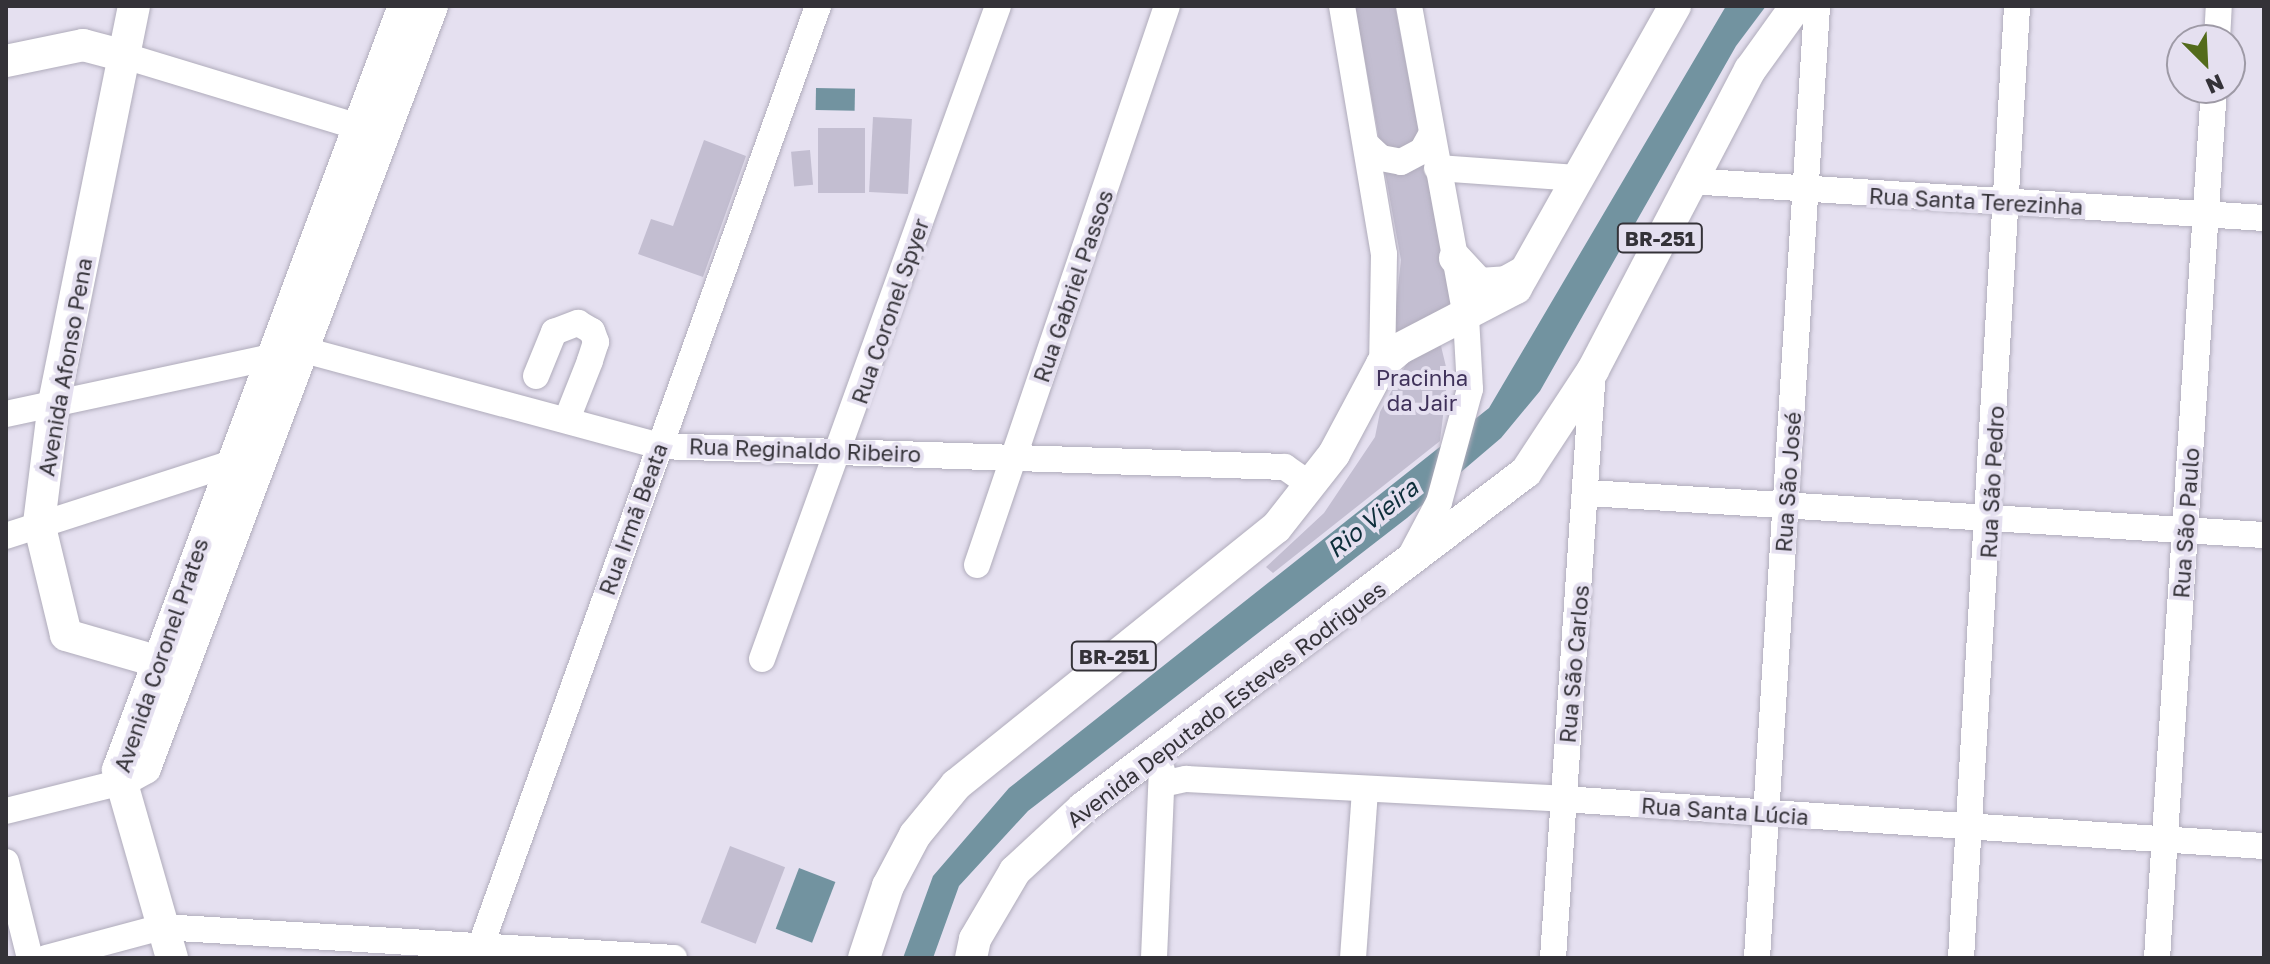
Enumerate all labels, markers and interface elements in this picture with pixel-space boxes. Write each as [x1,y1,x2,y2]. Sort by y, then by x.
north arrow [2166,24,2246,104]
text: N [2202,69,2228,100]
street label: Rua Santa Terezinha [1868,182,2084,220]
street label: Rua Gabriel Passos [1028,186,1118,386]
street label: Rua Coronel Spyer [846,215,934,407]
road number: BR-251 [1616,222,1704,254]
street label: Avenida Afonso Pena [33,256,97,478]
park label: Pracinha da Jair [1376,364,1468,416]
street label: Rua São Pedro [1975,405,2009,559]
street label: Rua São José [1770,411,1806,553]
street label: Rua Reginaldo Ribeiro [688,433,922,467]
street label: Rua Irmã Beata [593,440,673,598]
street label: Rua São Paulo [2168,447,2204,599]
water label: Rio Vieira [1321,473,1423,563]
street label: Avenida Coronel Prates [109,535,213,775]
street label: Avenida Deputado Esteves Rodrigues [1061,575,1391,833]
street label: Rua São Carlos [1554,584,1594,744]
road number: BR-251 [1070,640,1158,672]
street label: Rua Santa Lúcia [1640,792,1810,830]

